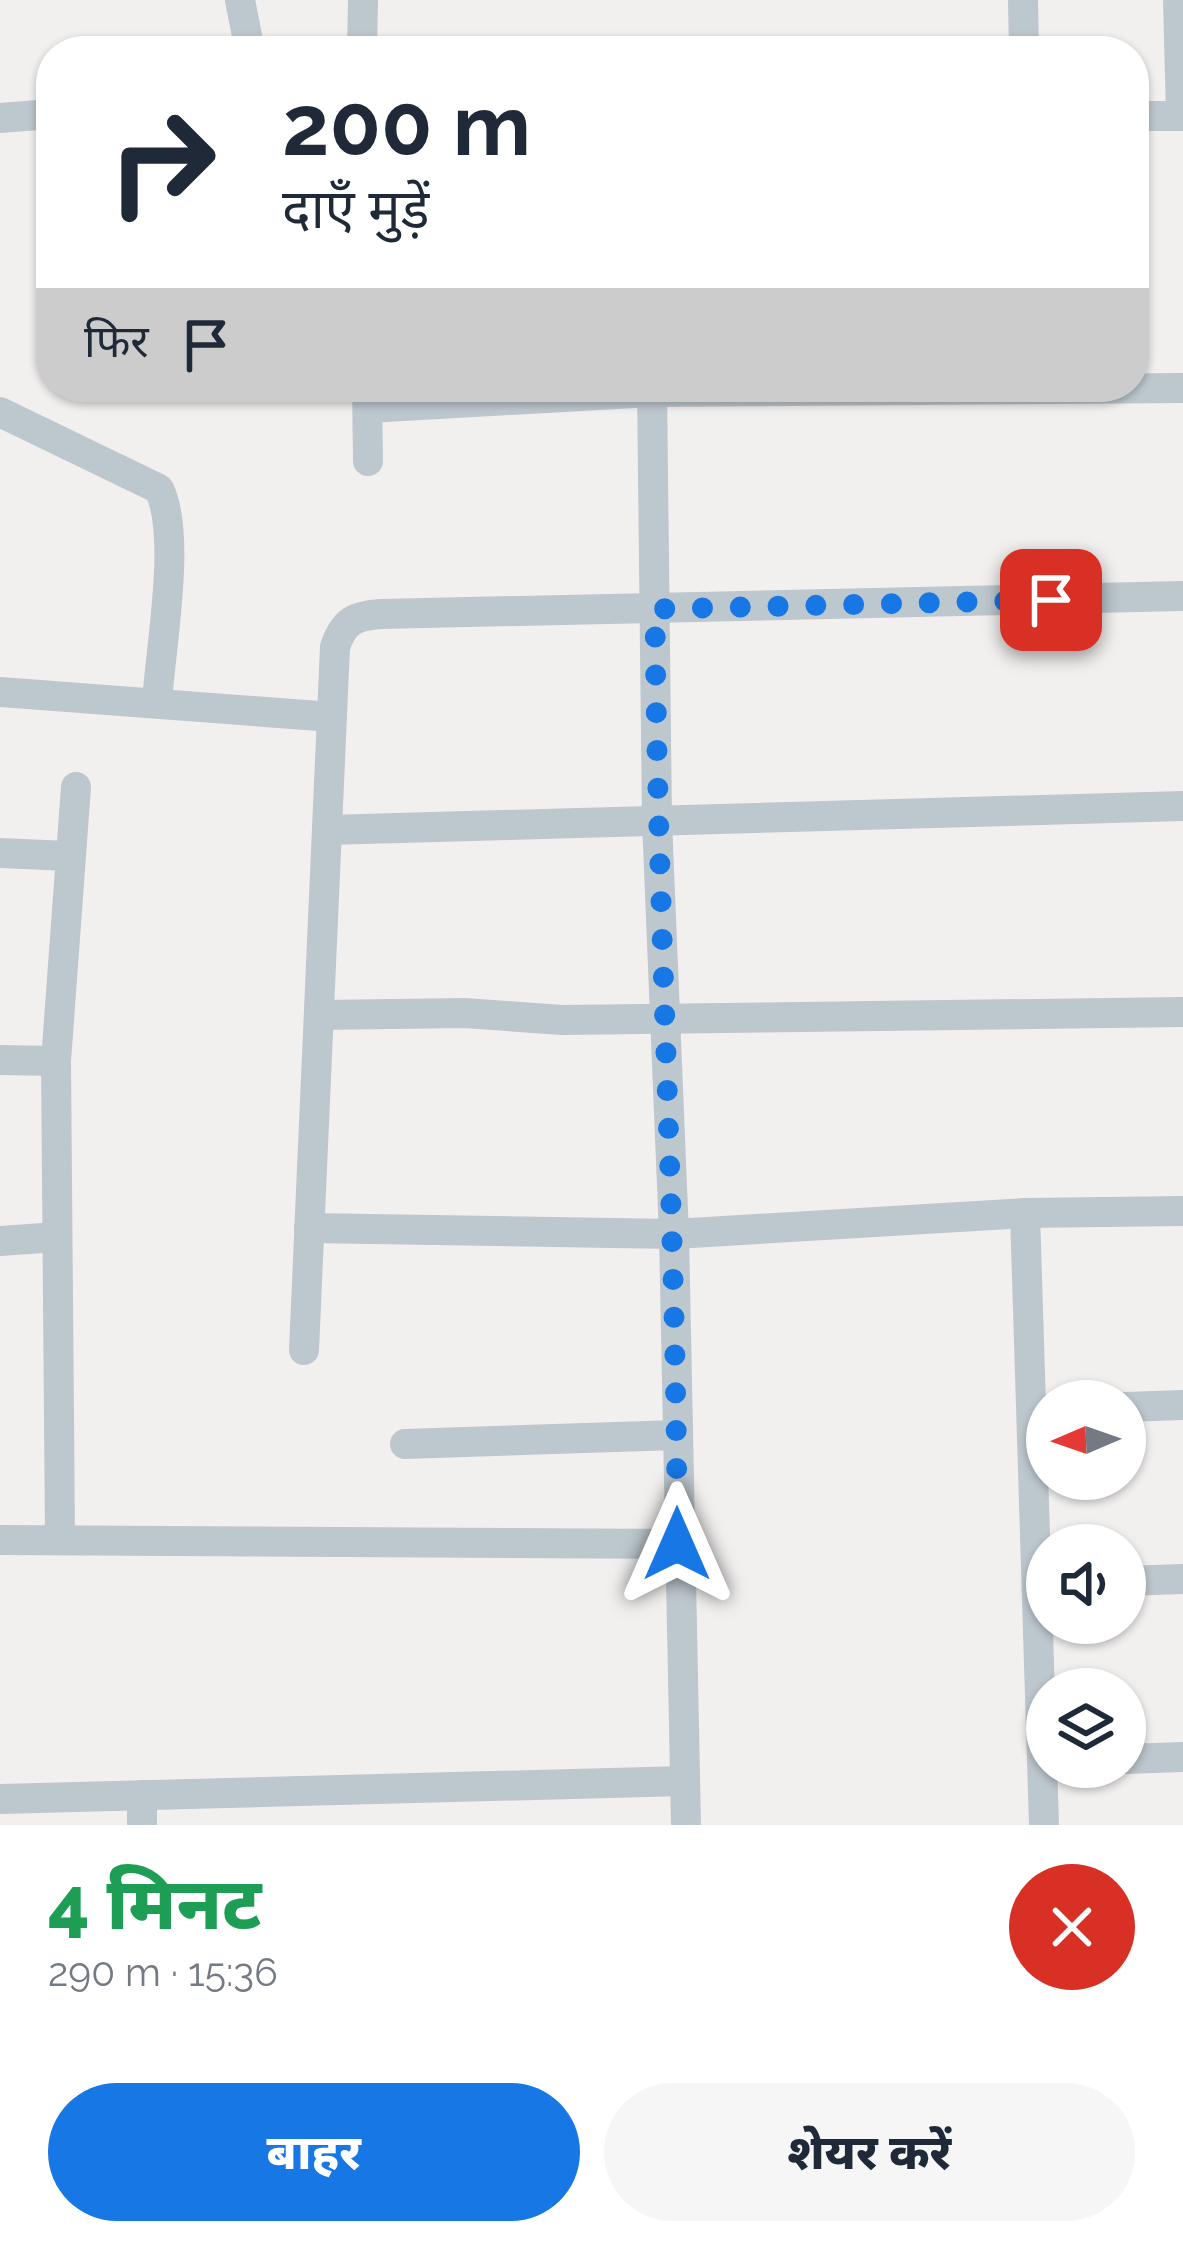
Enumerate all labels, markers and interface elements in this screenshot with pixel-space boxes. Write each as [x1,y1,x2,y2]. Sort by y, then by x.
text: 200 m [282,76,531,175]
icon: right [84,84,240,240]
text: दाएँ मुड़ें [282,177,429,241]
icon: arrive [173,312,239,378]
text: फिर [84,315,149,368]
pin [1000,549,1102,651]
icon: arrive [1018,567,1084,633]
north arrow [1026,1380,1146,1500]
map controls [1026,1380,1146,1788]
position arrow [614,1481,740,1607]
button: sound [1026,1524,1146,1644]
button: layers [1026,1668,1146,1788]
text: 4 मिनट [48,1861,261,1946]
button: close [1009,1864,1135,1990]
text: 290 m · 15:36 [48,1949,278,1995]
button: बाहर [48,2083,580,2221]
button: शेयर करें [604,2083,1135,2221]

